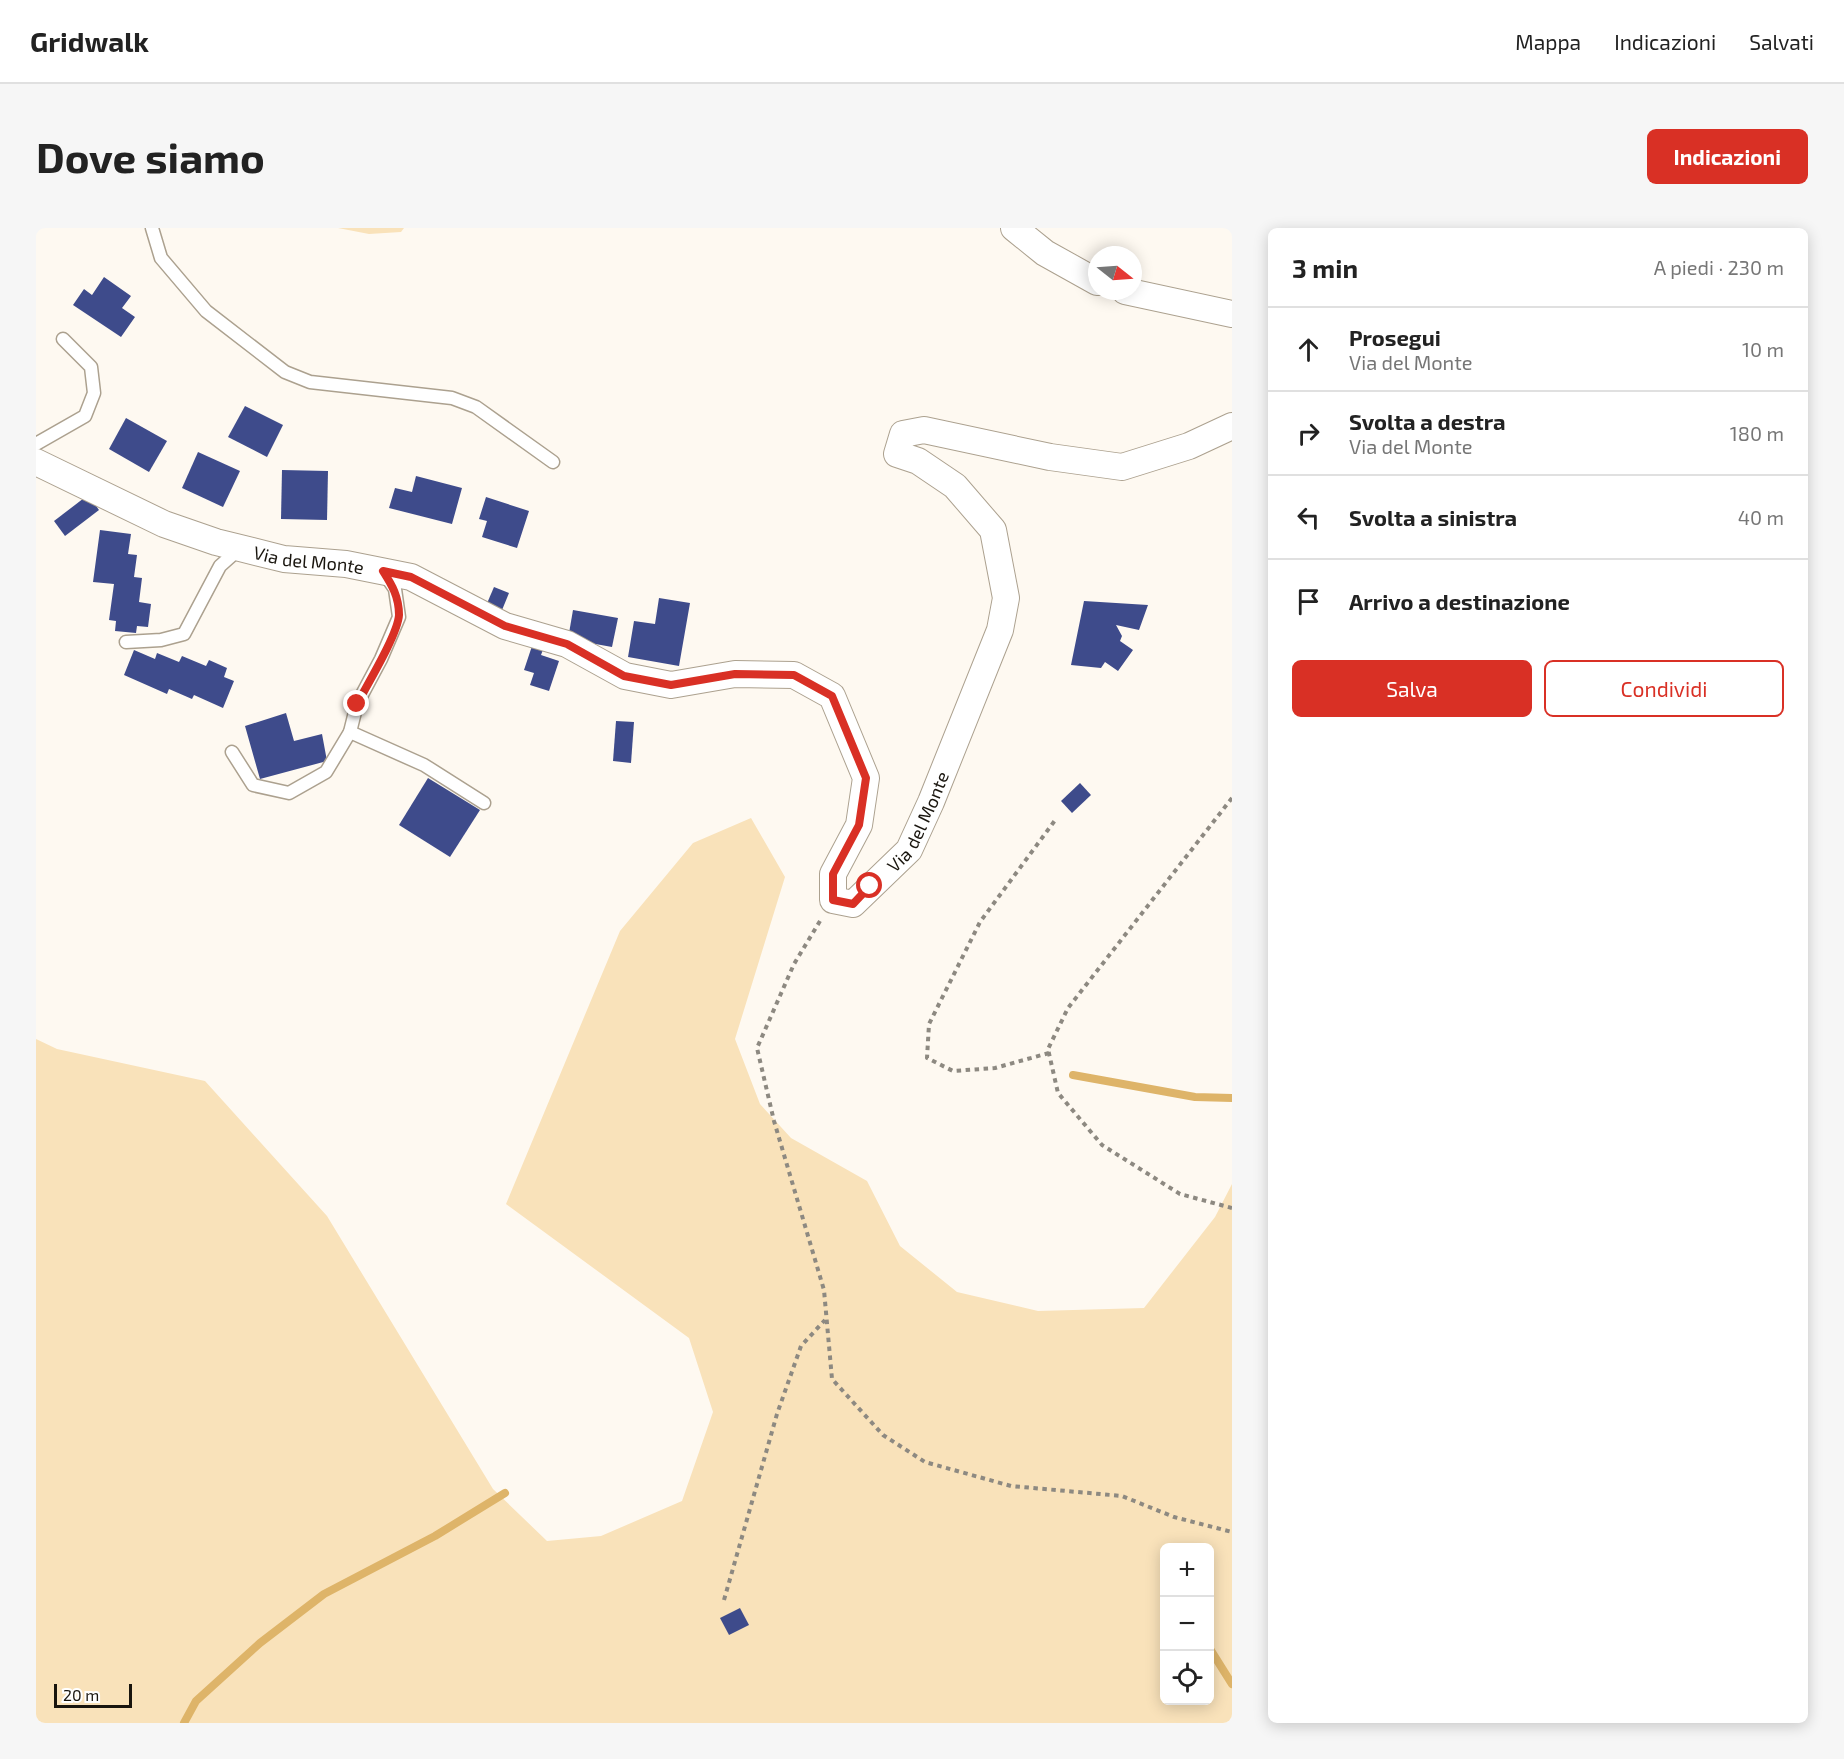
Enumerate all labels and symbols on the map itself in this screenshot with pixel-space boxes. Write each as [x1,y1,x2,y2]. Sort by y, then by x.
north arrow [1088,246,1142,300]
street label: Via del Monte [251,541,366,578]
route end [343,690,369,716]
street label: Via del Monte [882,768,953,876]
route start [856,872,882,898]
scale bar [54,1681,132,1708]

